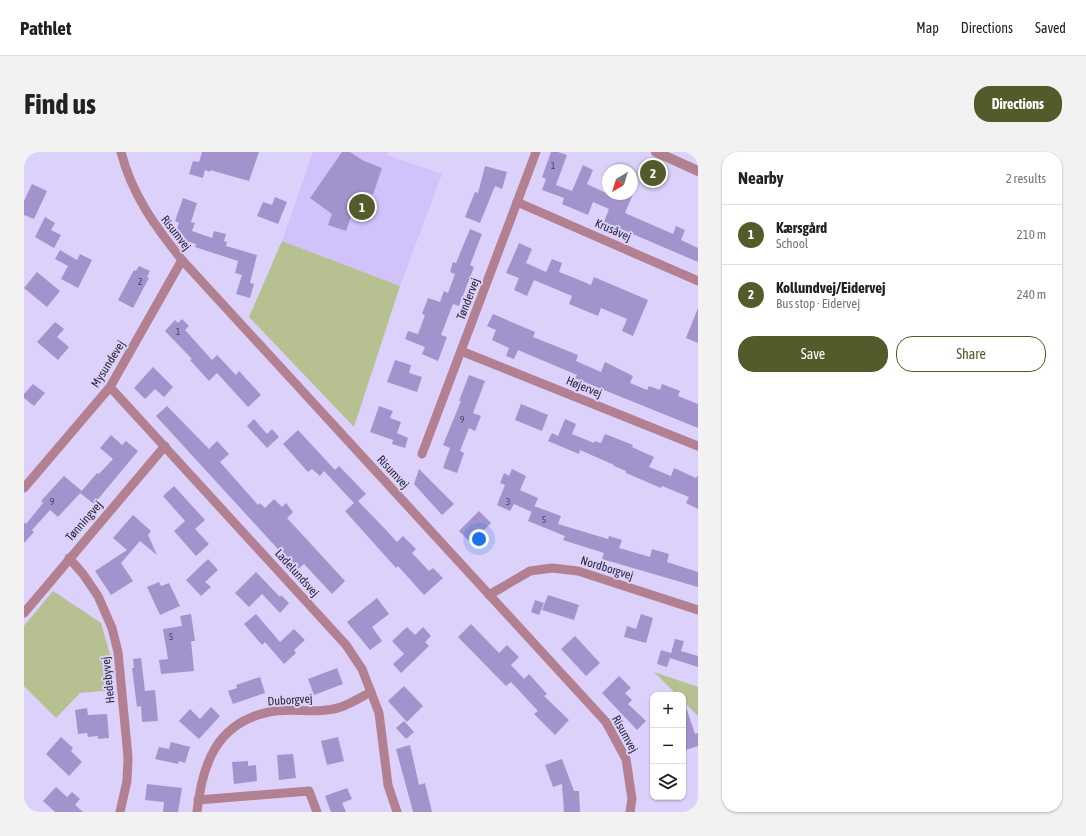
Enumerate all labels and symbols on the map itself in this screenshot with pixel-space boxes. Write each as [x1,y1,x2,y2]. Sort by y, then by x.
pin: 2 [640,158,666,188]
house number: 1 [551,160,556,171]
north arrow [602,164,638,200]
pin: 1 [349,192,375,222]
street label: Risumvej [158,213,194,253]
street label: Krusåvej [593,216,633,244]
house number: 2 [138,276,143,287]
street label: Tøndervej [454,276,482,322]
house number: 1 [176,326,181,337]
street label: Mysundevej [88,338,128,390]
street label: Højervej [564,374,604,400]
house number: 9 [460,414,465,425]
street label: Risumvej [374,452,412,492]
house number: 9 [50,496,55,507]
house number: 3 [506,496,511,507]
street label: Tønningvej [63,498,105,544]
house number: 5 [542,514,547,525]
your location [469,529,489,549]
street label: Ladelundsvej [272,546,322,600]
street label: Nordborgvej [579,553,635,583]
house number: 5 [169,631,174,642]
street label: Hedebyvej [99,656,117,704]
street label: Duborgvej [267,691,313,709]
street label: Risumvej [609,713,641,755]

